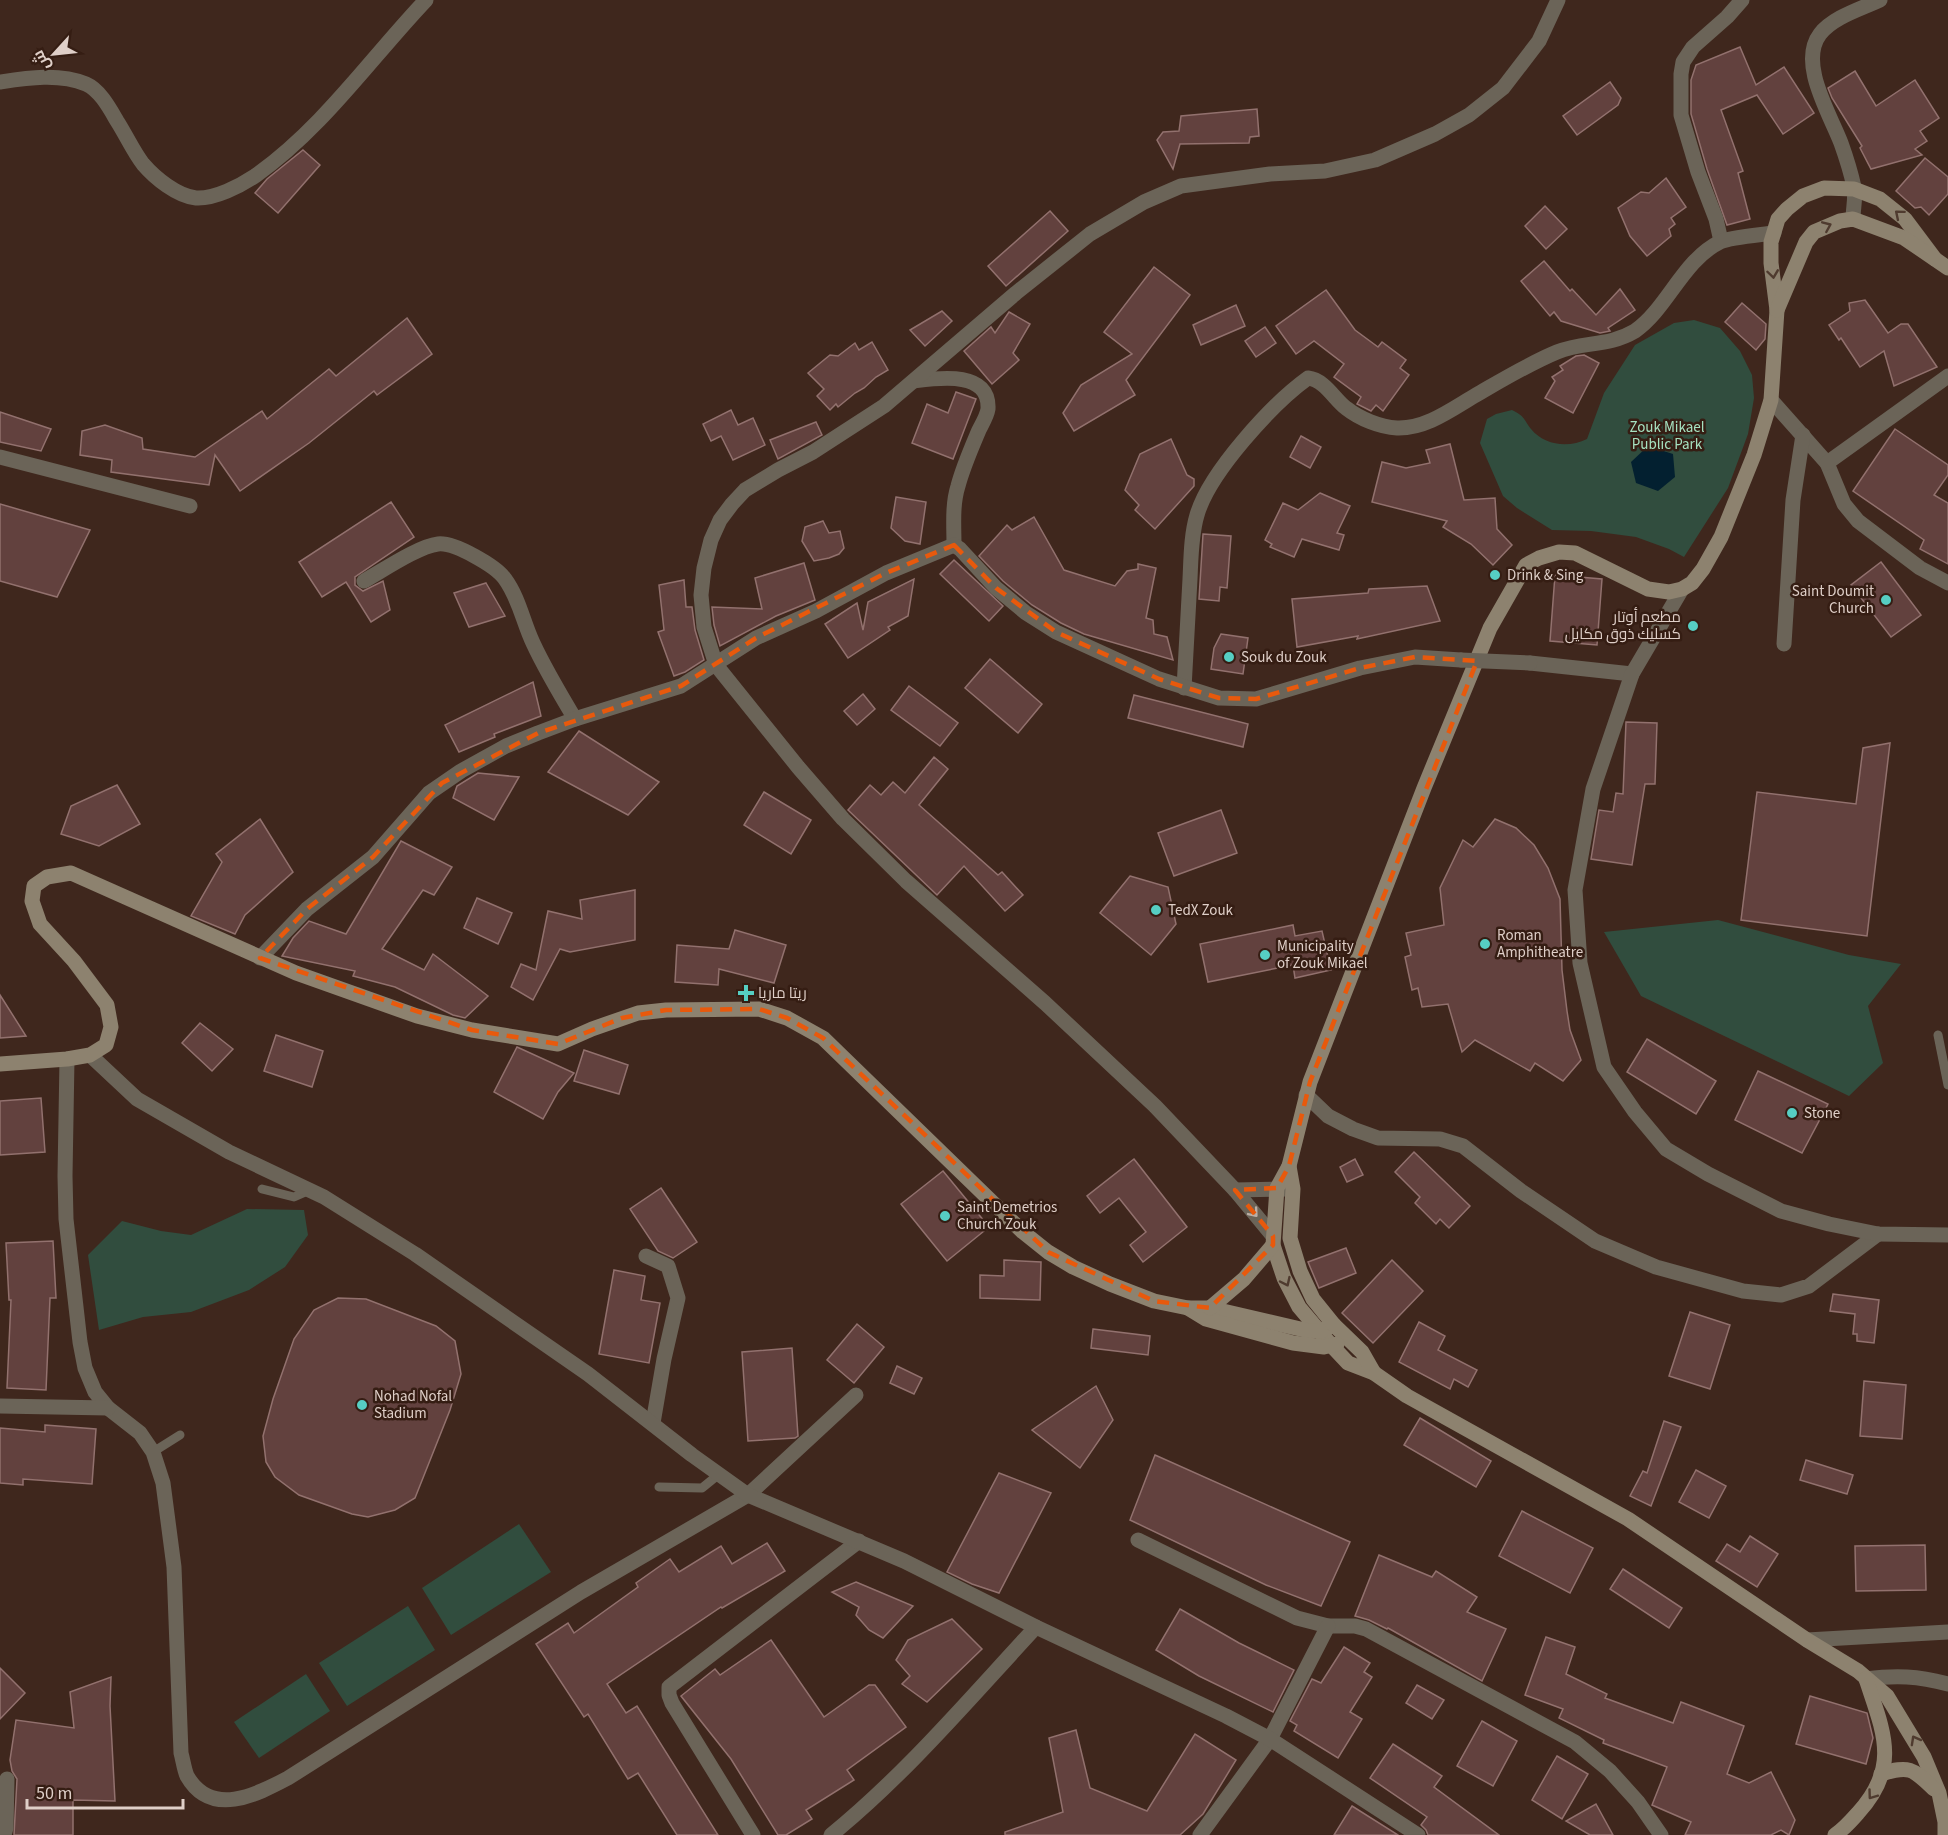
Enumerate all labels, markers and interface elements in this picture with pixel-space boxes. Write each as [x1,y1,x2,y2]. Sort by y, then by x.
north arrow [24,24,84,84]
text: ش [27,46,56,74]
one-way arrow [1895,210,1906,221]
one-way arrow [1820,221,1831,233]
one-way arrow [1766,270,1778,279]
park label: Zouk Mikael Public Park [1629,417,1705,455]
place label: Drink & Sing [1507,565,1584,586]
marker: Drink & Sing [1488,568,1502,582]
place label: Saint Doumit Church [1792,581,1874,619]
marker: Saint Doumit Church [1879,593,1893,607]
place label: مطعم أوتار كسليك ذوق مكايل [1565,607,1681,645]
marker: مطعم أوتار كسليك ذوق مكايل [1686,619,1700,633]
place label: Souk du Zouk [1241,647,1327,668]
marker: Souk du Zouk [1222,650,1236,664]
place label: TedX Zouk [1168,900,1234,921]
marker: TedX Zouk [1149,903,1163,917]
place label: Roman Amphitheatre [1497,925,1583,963]
place label: Municipality of Zouk Mikael [1277,936,1368,974]
marker: Roman Amphitheatre [1478,937,1492,951]
marker: Municipality of Zouk Mikael [1258,948,1272,962]
place label: ريتا ماريا [758,983,807,1004]
marker: ريتا ماريا [739,986,753,1000]
place label: Stone [1804,1103,1840,1124]
marker: Stone [1785,1106,1799,1120]
place label: Saint Demetrios Church Zouk [957,1197,1057,1235]
one-way arrow [1246,1206,1257,1217]
marker: Saint Demetrios Church Zouk [938,1209,952,1223]
one-way arrow [1279,1275,1291,1286]
place label: Nohad Nofal Stadium [374,1386,452,1424]
marker: Nohad Nofal Stadium [355,1398,369,1412]
one-way arrow [1911,1736,1922,1747]
scale bar [27,1772,183,1810]
text: 50 m [36,1781,72,1806]
one-way arrow [1869,1788,1880,1799]

